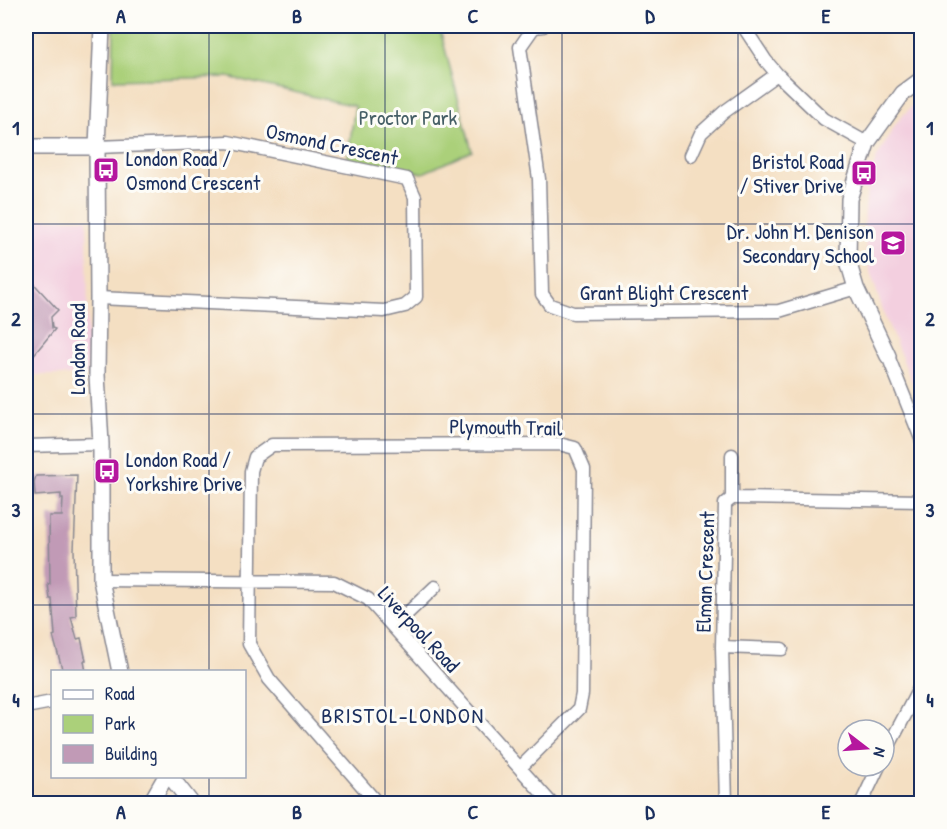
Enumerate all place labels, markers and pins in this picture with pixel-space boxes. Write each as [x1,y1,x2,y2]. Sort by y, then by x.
place label: London Road / Osmond Crescent [126,144,261,197]
place label: Bristol Road / Stiver Drive [740,147,844,200]
bus stop icon: London Road / Osmond Crescent [91,155,121,185]
bus stop icon: Bristol Road / Stiver Drive [849,158,879,188]
place label: Dr. John M. Denison Secondary School [727,217,874,270]
school or university icon: Dr. John M. Denison Secondary School [878,228,908,258]
place label: London Road / Yorkshire Drive [126,445,243,498]
bus stop icon: London Road / Yorkshire Drive [92,456,122,486]

